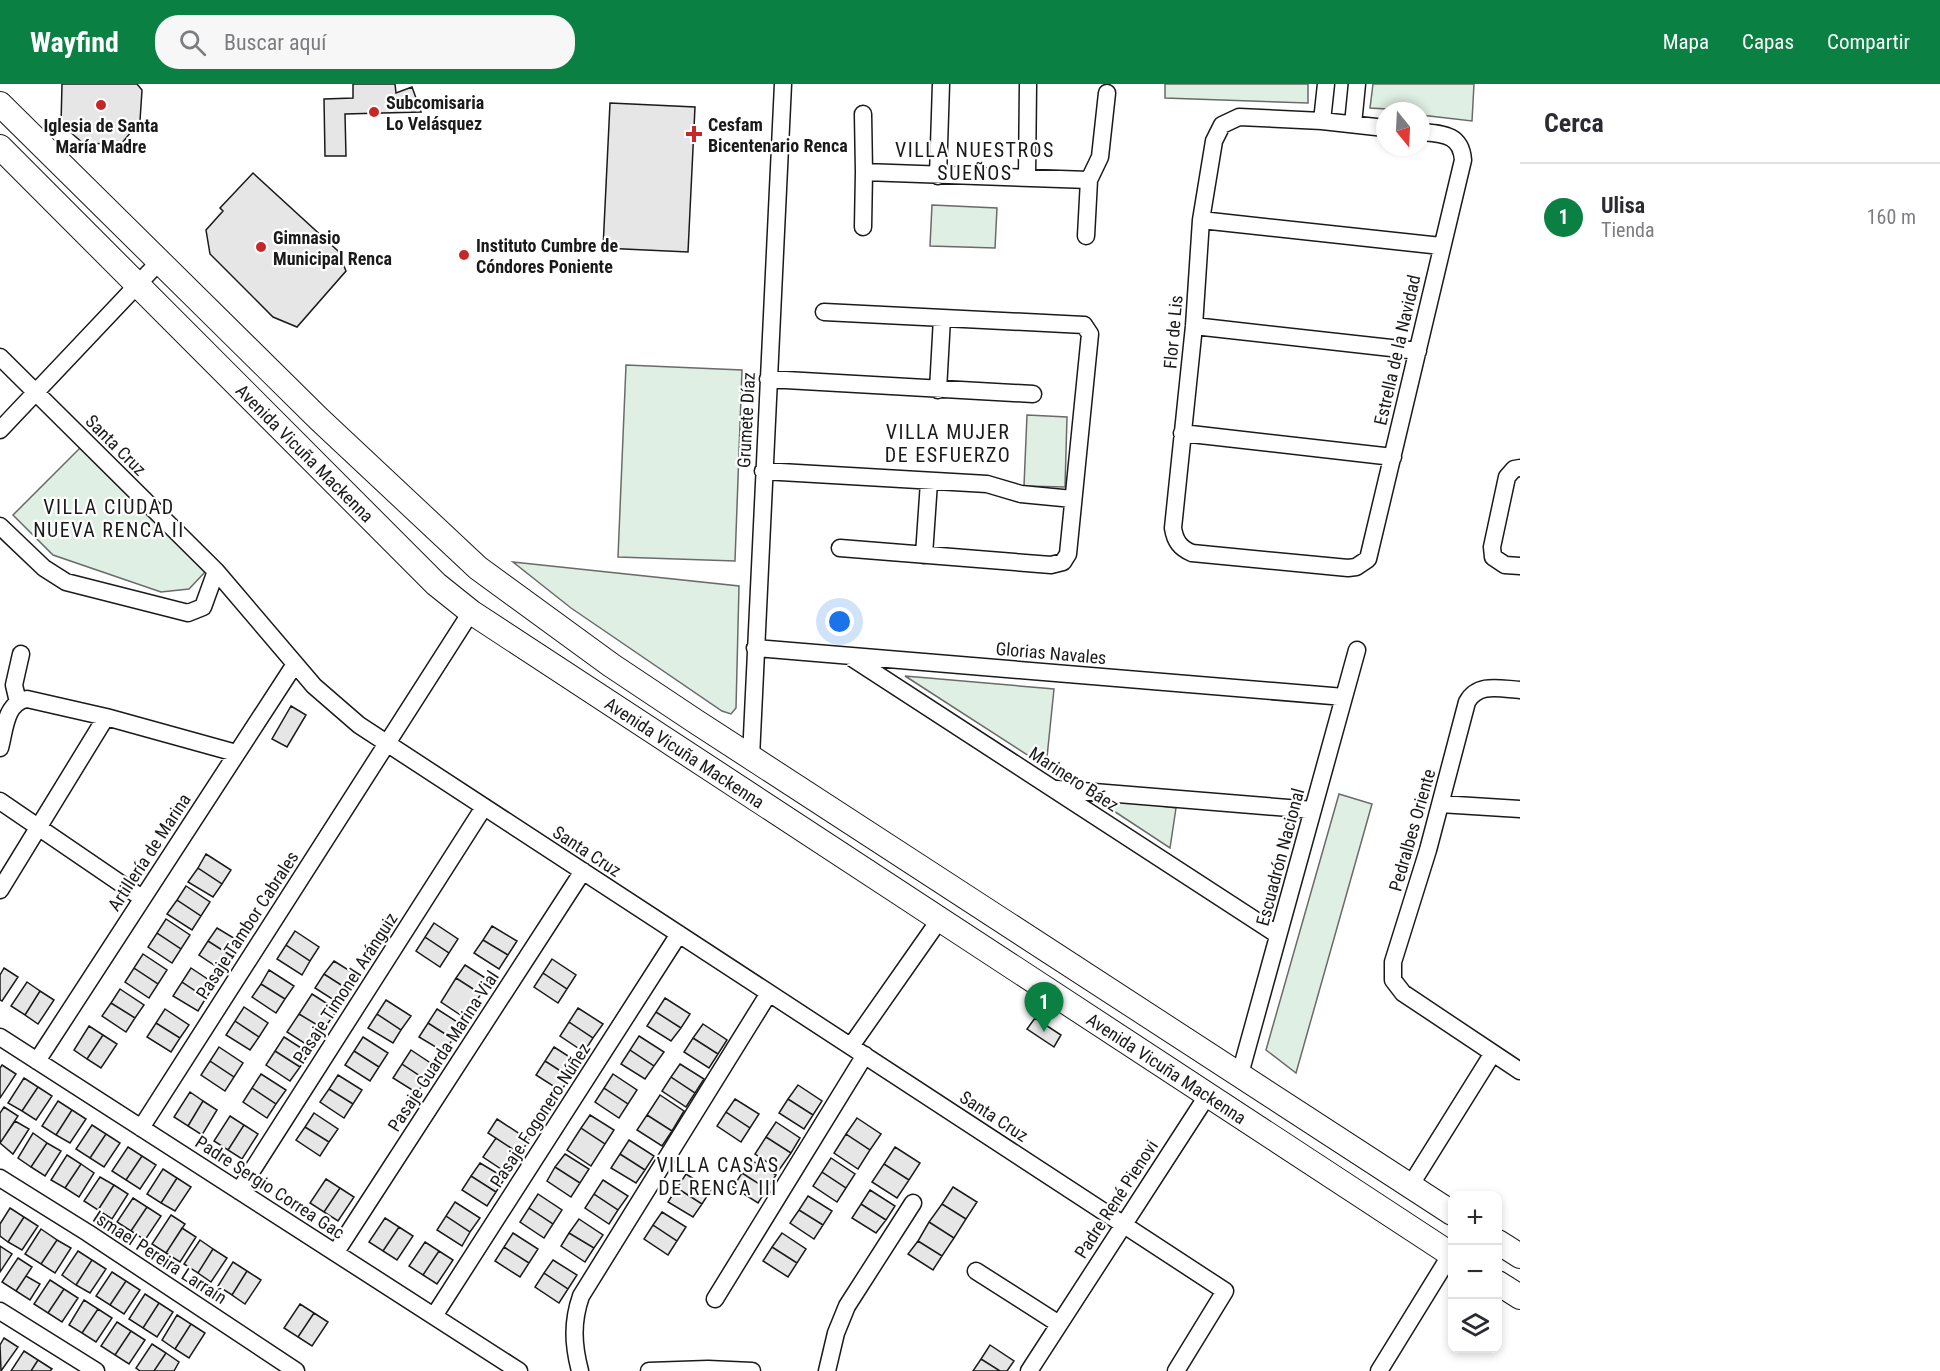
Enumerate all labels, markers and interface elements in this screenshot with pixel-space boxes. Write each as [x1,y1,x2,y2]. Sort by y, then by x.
search box [155,15,575,69]
text: Wayfind [30,26,119,59]
icon: search [176,26,209,59]
text: Buscar aquí [224,30,326,55]
text: Mapa [1663,30,1709,54]
text: Capas [1742,30,1794,54]
text: Compartir [1827,30,1910,54]
place label: Subcomisaria Lo Velásquez [386,92,484,134]
marker: Iglesia de Santa María Madre [94,98,108,112]
north arrow [1376,102,1430,156]
marker: Subcomisaria Lo Velásquez [367,105,381,119]
text: Cerca [1544,108,1604,138]
place label: Cesfam Bicentenario Renca [708,114,848,156]
place label: Iglesia de Santa María Madre [43,115,159,157]
marker: Cesfam Bicentenario Renca [685,125,703,143]
district label: VILLA NUESTROS SUEÑOS [895,138,1055,185]
text: Ulisa [1601,193,1645,218]
text: 1 [1558,205,1569,229]
text: 160 m [1867,205,1916,229]
text: Tienda [1601,218,1655,242]
place label: Gimnasio Municipal Renca [273,227,392,269]
place label: Instituto Cumbre de Cóndores Poniente [476,235,619,277]
marker: Gimnasio Municipal Renca [254,240,268,254]
marker: Instituto Cumbre de Cóndores Poniente [457,248,471,262]
street label: Estrella de la Navidad [1369,273,1425,427]
street label: Flor de Lis [1159,294,1187,370]
street label: Grumete Díaz [733,372,759,468]
street label: Avenida Vicuña Mackenna [232,379,378,526]
street label: Santa Cruz [81,410,151,480]
district label: VILLA MUJER DE ESFUERZO [885,420,1011,467]
district label: VILLA CIUDAD NUEVA RENCA II [33,495,185,542]
your location [825,607,854,636]
street label: Glorias Navales [995,638,1107,668]
street label: Avenida Vicuña Mackenna [601,692,769,812]
street label: Marinero Báez [1025,742,1123,816]
street label: Pedralbes Oriente [1385,766,1439,894]
street label: Escuadrón Nacional [1252,786,1308,928]
street label: Artillería de Marina [103,789,195,915]
street label: Santa Cruz [549,821,625,881]
street label: Pasaje Tambor Cabrales [191,847,303,1003]
street label: Pasaje Timonel Aránguiz [288,909,402,1067]
street label: Pasaje Guarda Marina Vial [383,967,503,1135]
pin: 1 [1024,982,1064,1032]
street label: Avenida Vicuña Mackenna [1083,1008,1250,1128]
street label: Pasaje Fogonero Núñez [485,1039,595,1191]
street label: Santa Cruz [956,1086,1032,1146]
street label: Padre Sergio Correa Gac [192,1131,348,1243]
street label: Padre René Pienovi [1070,1136,1162,1262]
district label: VILLA CASAS DE RENCA III [656,1153,780,1200]
map controls [1448,1191,1502,1353]
button: + [1448,1191,1502,1245]
street label: Ismael Pereira Larraín [89,1206,231,1308]
button: − [1448,1245,1502,1299]
button: layers [1448,1299,1502,1353]

